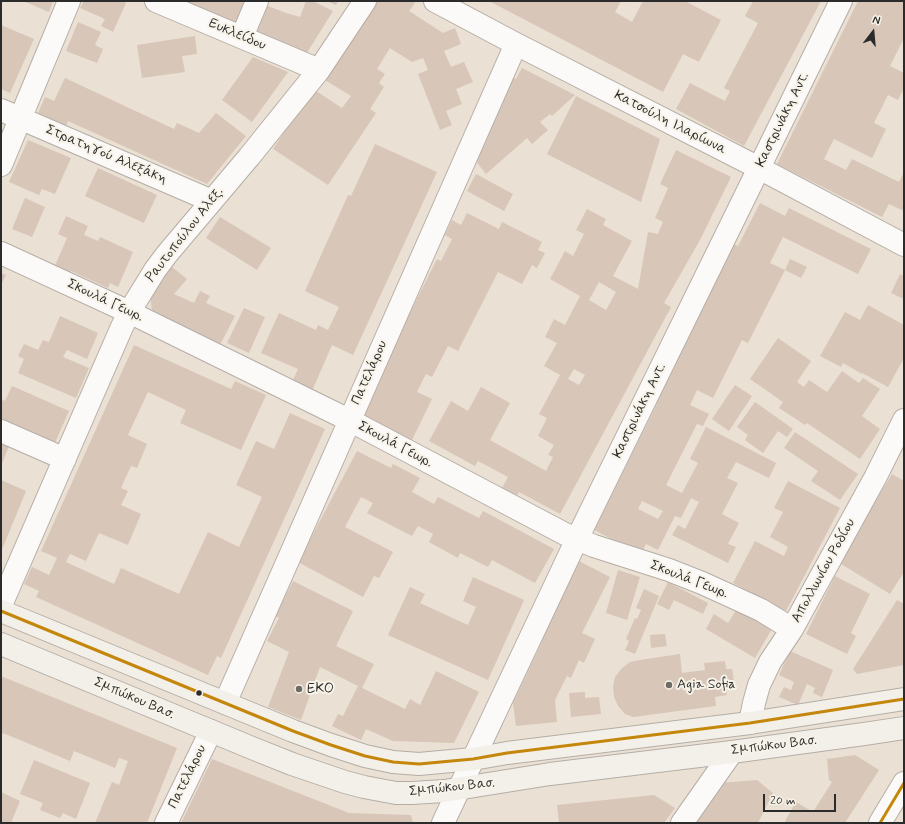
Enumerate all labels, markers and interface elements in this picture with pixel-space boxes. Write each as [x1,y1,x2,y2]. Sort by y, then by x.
north arrow [853,12,893,52]
text: N [871,13,882,28]
street label: Ευκλείδου [206,15,268,55]
street label: Καστρινάκη Αντ. [753,70,813,170]
street label: Κατσούλη Ιλαρίωνα [611,87,729,159]
street label: Στρατηγού Αλεξάκη [43,122,169,188]
street label: Ραυτοπούλου Αλεξ. [143,184,227,286]
street label: Σκουλά Γεωρ. [64,276,146,326]
street label: Πατελάρου [348,338,392,408]
street label: Καστρινάκη Αντ. [610,361,670,461]
street label: Σκουλά Γεωρ. [355,418,435,472]
street label: Απολλωνίου Ροδίου [788,516,860,626]
street label: Σκουλά Γεωρ. [648,557,730,603]
street label: Σμπώκου Βασ. [91,674,177,724]
place label: Agia Sofia [677,677,736,693]
marker: Agia Sofia [664,680,674,690]
place label: ΕΚΟ [307,681,334,697]
marker: ΕΚΟ [294,684,304,694]
unlabelled marker [194,688,204,698]
street label: Σμπώκου Βασ. [730,732,818,760]
street label: Πατελάρου [165,742,211,812]
street label: Σμπώκου Βασ. [408,775,496,801]
scale bar [765,786,838,812]
text: 20 m [770,793,796,809]

